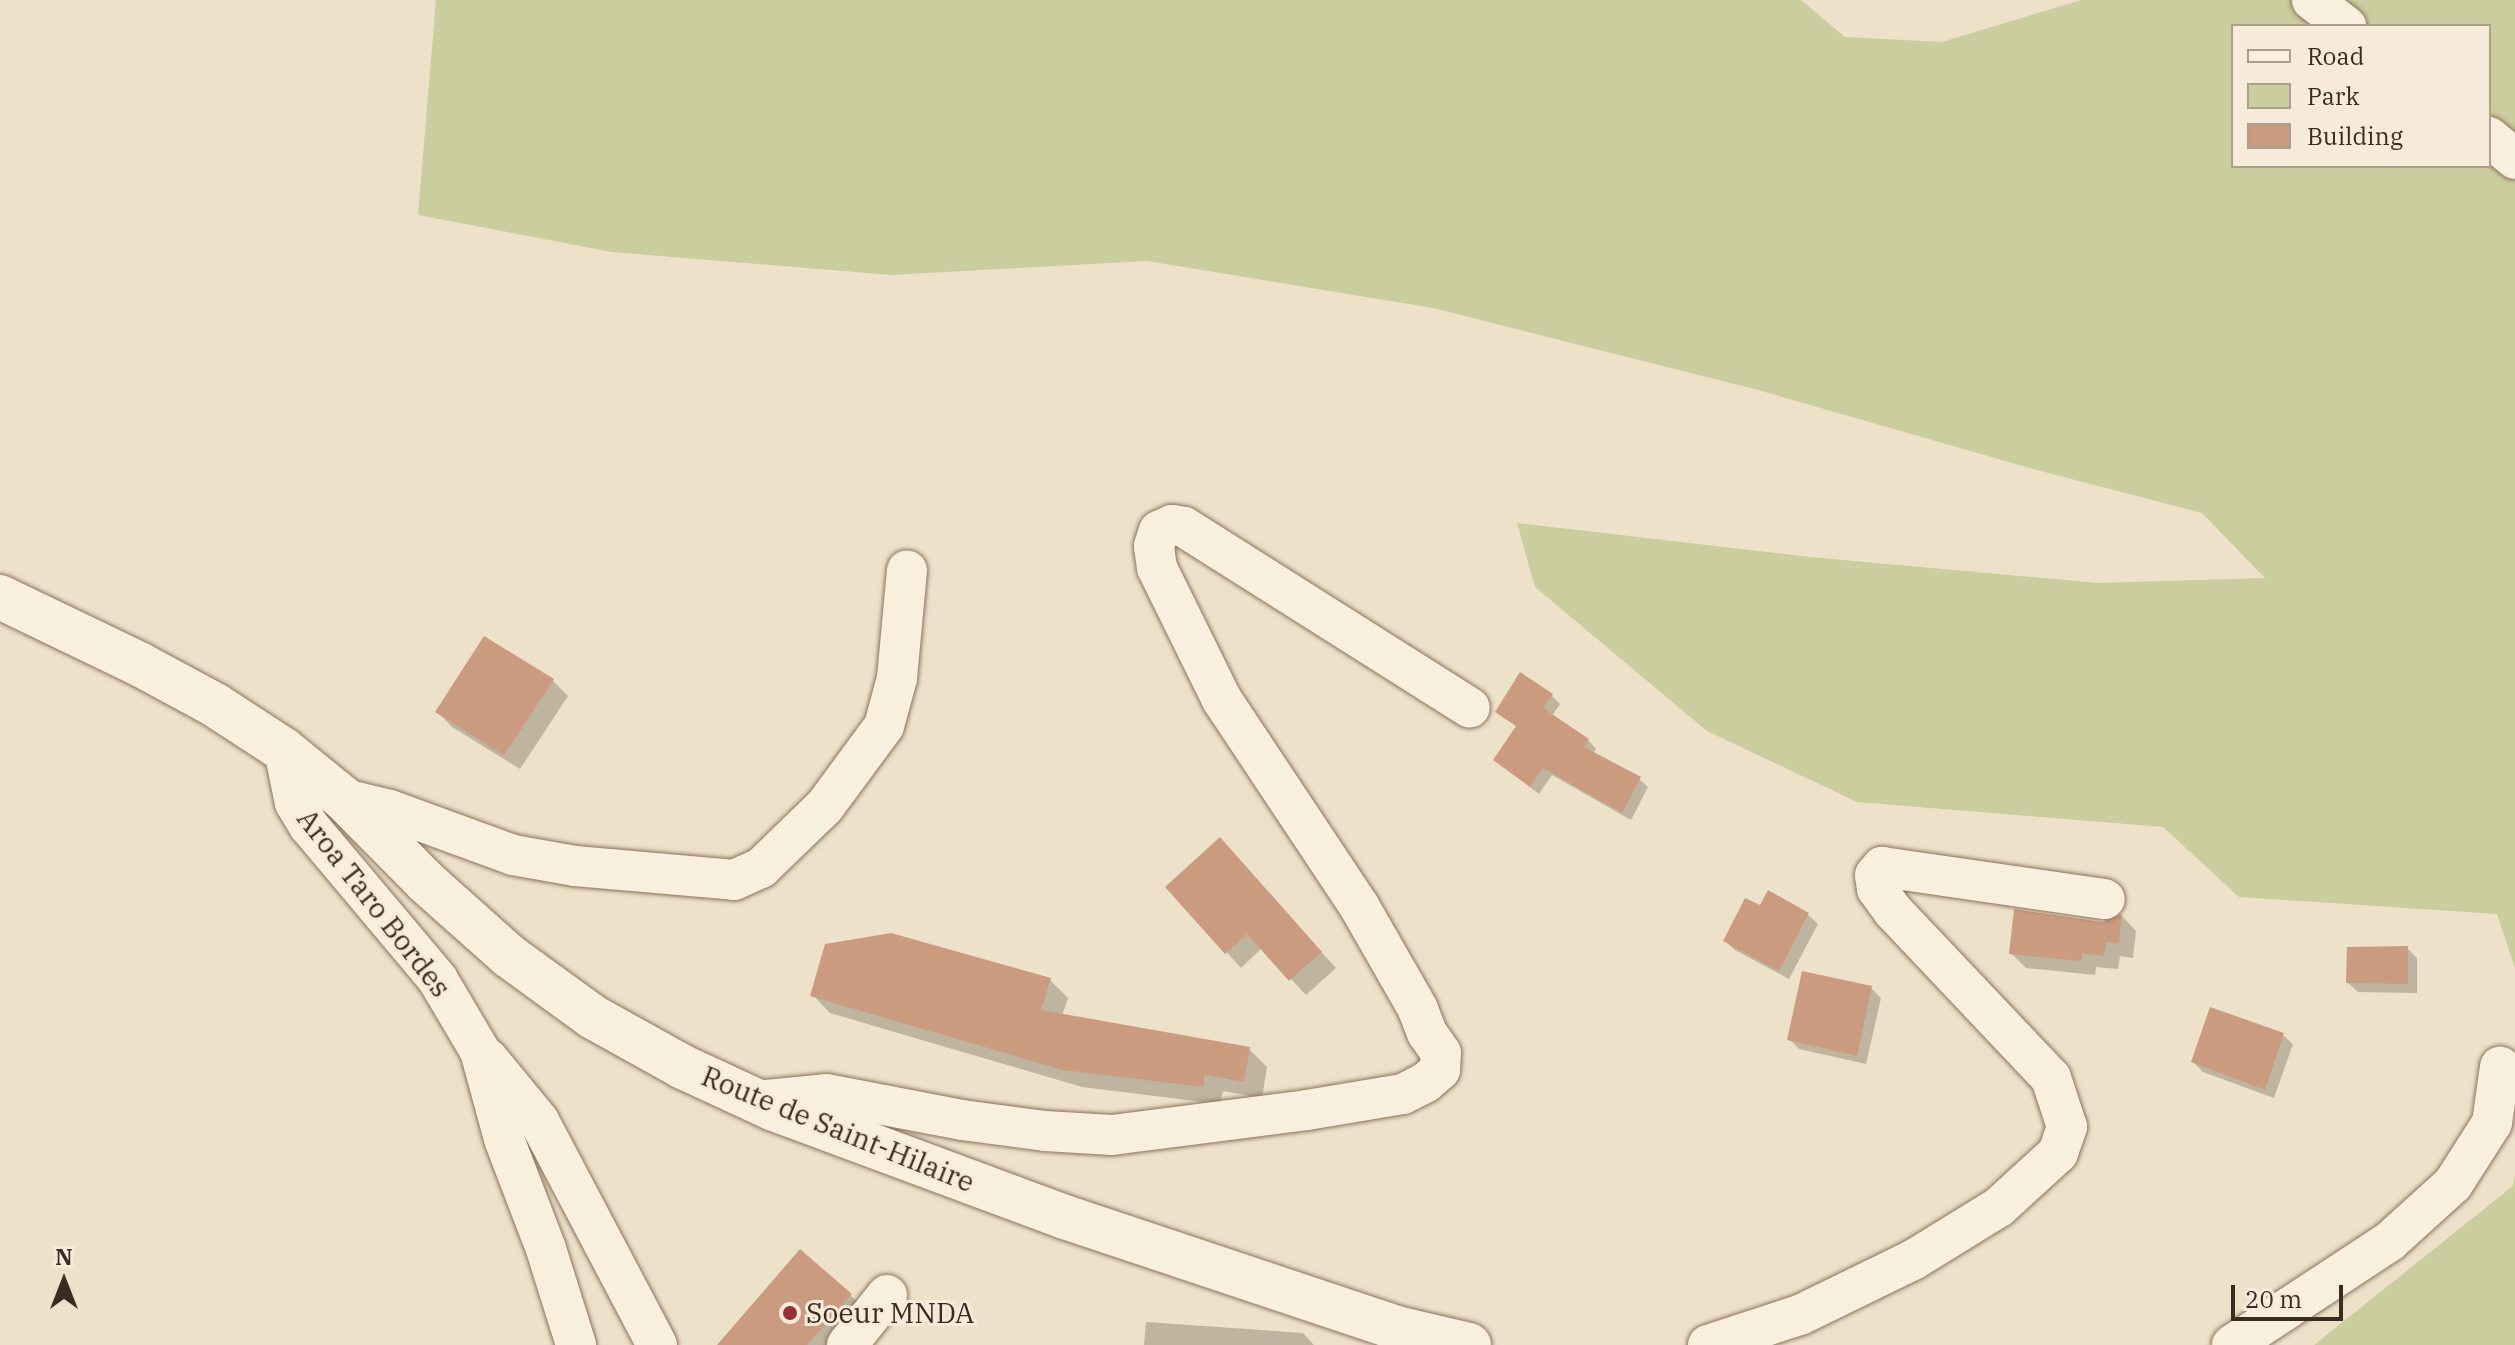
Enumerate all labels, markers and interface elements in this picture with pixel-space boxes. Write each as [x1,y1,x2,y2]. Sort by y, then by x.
legend [2231,24,2491,168]
text: Road [2307,40,2364,72]
text: Park [2307,80,2359,112]
text: Building [2307,120,2403,152]
street label: Aroa Taro Bordes [290,802,458,1004]
street label: Route de Saint-Hilaire [697,1059,979,1199]
north arrow [24,1241,104,1321]
text: N [55,1242,73,1271]
scale bar [2235,1269,2347,1319]
text: 20 m [2245,1283,2302,1315]
place label: Soeur MNDA [806,1296,974,1330]
marker: Soeur MNDA [781,1304,799,1322]

